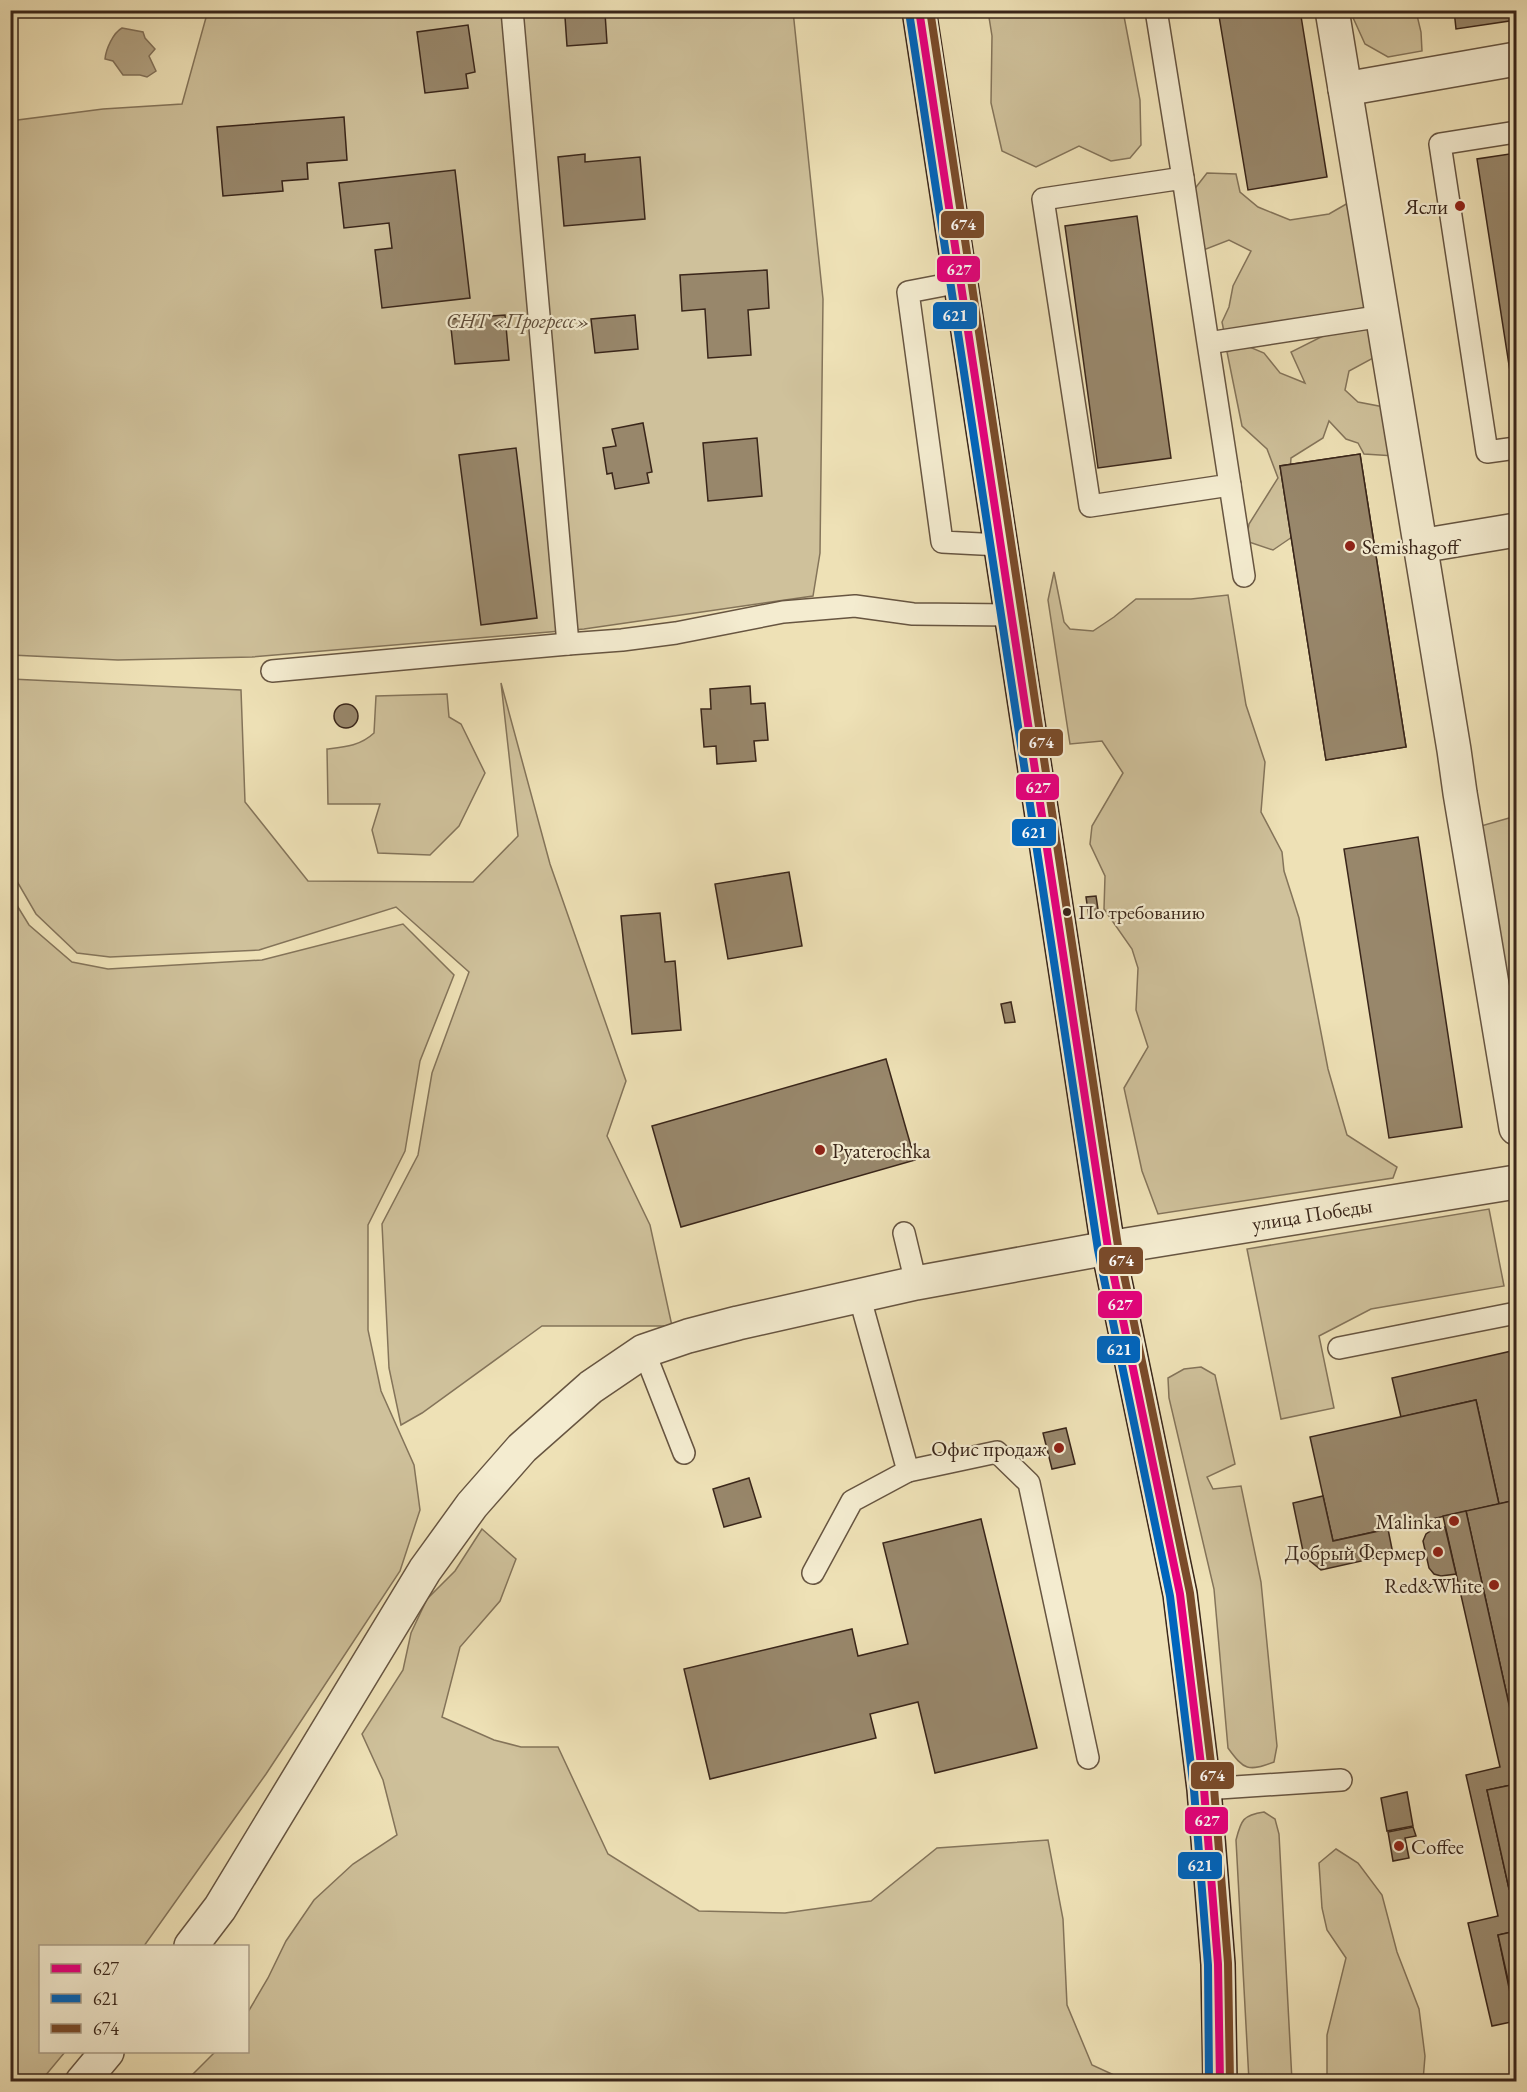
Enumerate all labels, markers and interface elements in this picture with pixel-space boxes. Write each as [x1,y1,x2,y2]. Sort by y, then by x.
place label: Ясли [1404,193,1448,220]
marker: Ясли [1453,199,1467,213]
line badge: 674 [940,210,985,239]
text: 674 [950,214,976,235]
line badge: 627 [936,255,981,283]
text: 627 [946,259,972,280]
line badge: 621 [932,301,978,330]
text: 621 [942,305,968,326]
park label: СНТ «Прогресс» [446,307,590,334]
place label: Semishagoff [1362,533,1462,560]
marker: Semishagoff [1343,539,1357,553]
line badge: 674 [1019,728,1064,757]
text: 674 [1028,732,1054,753]
line badge: 627 [1015,773,1060,801]
text: 627 [1025,777,1051,798]
line badge: 621 [1011,818,1057,847]
text: 621 [1021,822,1047,843]
place label: По требованию [1078,899,1205,925]
marker: По требованию [1061,906,1073,918]
place label: Pyaterochka [832,1137,931,1164]
marker: Pyaterochka [813,1143,827,1157]
street label: улица Победы [1250,1191,1374,1237]
line badge: 674 [1098,1246,1144,1275]
text: 674 [1108,1250,1134,1271]
line badge: 627 [1097,1290,1143,1319]
text: 627 [1107,1294,1133,1315]
line badge: 621 [1096,1335,1141,1364]
text: 621 [1106,1339,1132,1360]
place label: Офис продаж [931,1435,1047,1462]
marker: Офис продаж [1052,1441,1066,1455]
place label: Malinka [1376,1508,1443,1535]
marker: Malinka [1447,1514,1461,1528]
place label: Добрый Фермер [1285,1539,1426,1566]
marker: Добрый Фермер [1431,1545,1445,1559]
place label: Red&White [1384,1572,1482,1599]
marker: Red&White [1487,1578,1501,1592]
line badge: 674 [1190,1761,1235,1790]
text: 674 [1199,1765,1225,1786]
line badge: 627 [1184,1806,1229,1835]
text: 627 [1194,1810,1220,1831]
place label: Coffee [1411,1833,1464,1860]
marker: Coffee [1392,1839,1406,1853]
line badge: 621 [1177,1851,1223,1880]
text: 621 [1187,1855,1213,1876]
legend [39,1945,249,2053]
text: 627 [93,1957,119,1980]
text: 621 [93,1987,119,2010]
text: 674 [93,2017,119,2040]

